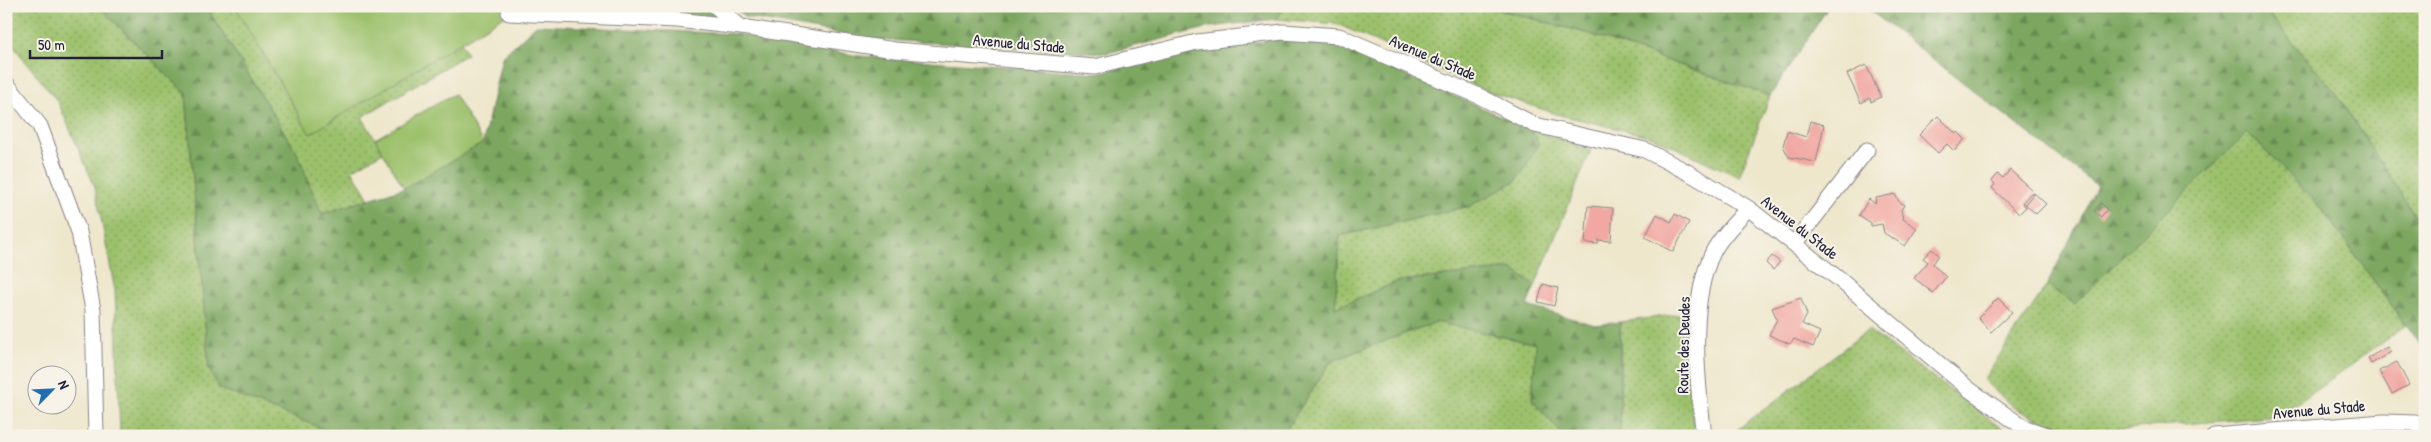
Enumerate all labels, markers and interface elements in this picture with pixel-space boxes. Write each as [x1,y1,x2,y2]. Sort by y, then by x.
scale bar [30,28,162,60]
street label: Avenue du Stade [972,28,1067,58]
street label: Avenue du Stade [1386,29,1480,85]
text: 50 m [38,34,65,55]
street label: Avenue du Stade [1757,190,1844,264]
street label: Route des Deudes [1671,296,1695,394]
north arrow [28,364,78,414]
text: N [54,377,75,392]
street label: Avenue du Stade [2272,394,2367,424]

